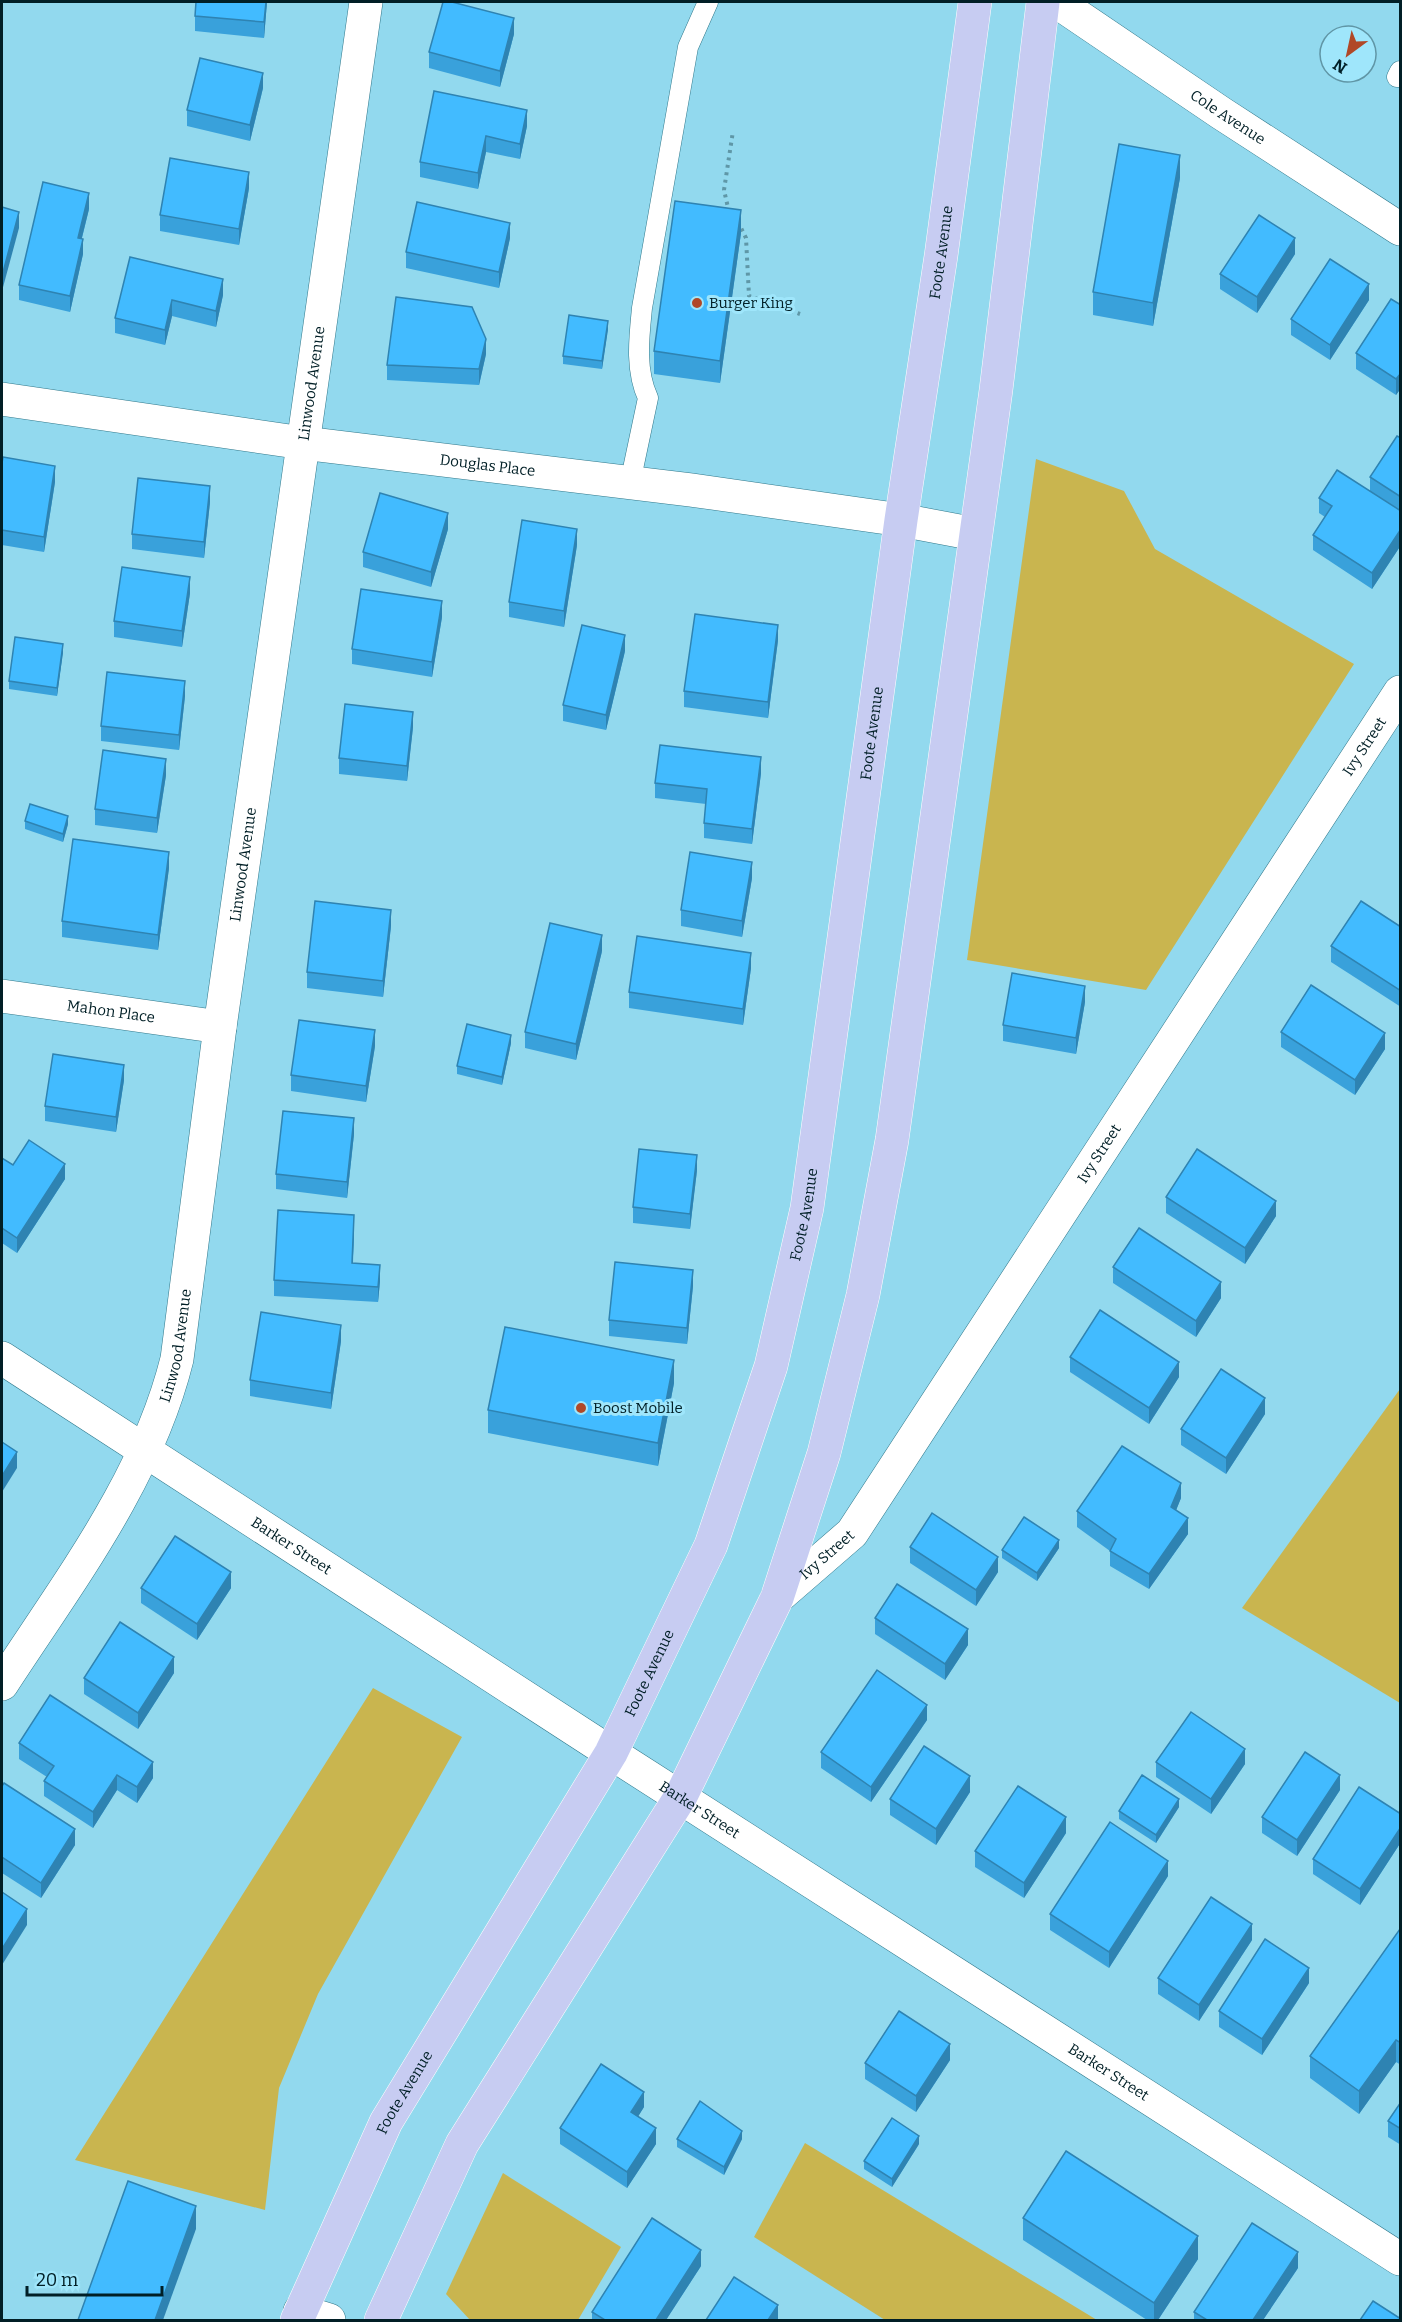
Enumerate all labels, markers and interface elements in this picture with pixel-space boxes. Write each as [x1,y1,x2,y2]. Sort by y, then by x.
north arrow [1318,24,1378,84]
text: N [1330,55,1350,77]
street label: Cole Avenue [1187,86,1269,148]
street label: Foote Avenue [926,204,957,300]
place label: Burger King [709,294,793,312]
marker: Burger King [690,296,704,310]
street label: Linwood Avenue [295,325,329,442]
street label: Douglas Place [439,451,536,480]
street label: Foote Avenue [857,685,887,781]
street label: Ivy Street [1339,713,1391,779]
street label: Linwood Avenue [226,806,260,923]
street label: Mahon Place [66,996,156,1027]
street label: Ivy Street [1073,1120,1125,1186]
street label: Foote Avenue [786,1167,821,1263]
street label: Linwood Avenue [156,1288,195,1405]
place label: Boost Mobile [593,1399,683,1417]
marker: Boost Mobile [574,1401,588,1415]
street label: Barker Street [248,1513,335,1579]
street label: Ivy Street [796,1526,858,1583]
street label: Foote Avenue [621,1627,678,1719]
street label: Barker Street [656,1777,744,1843]
street label: Barker Street [1065,2040,1153,2105]
street label: Foote Avenue [373,2047,436,2137]
scale bar [27,2259,162,2297]
text: 20 m [36,2269,78,2291]

